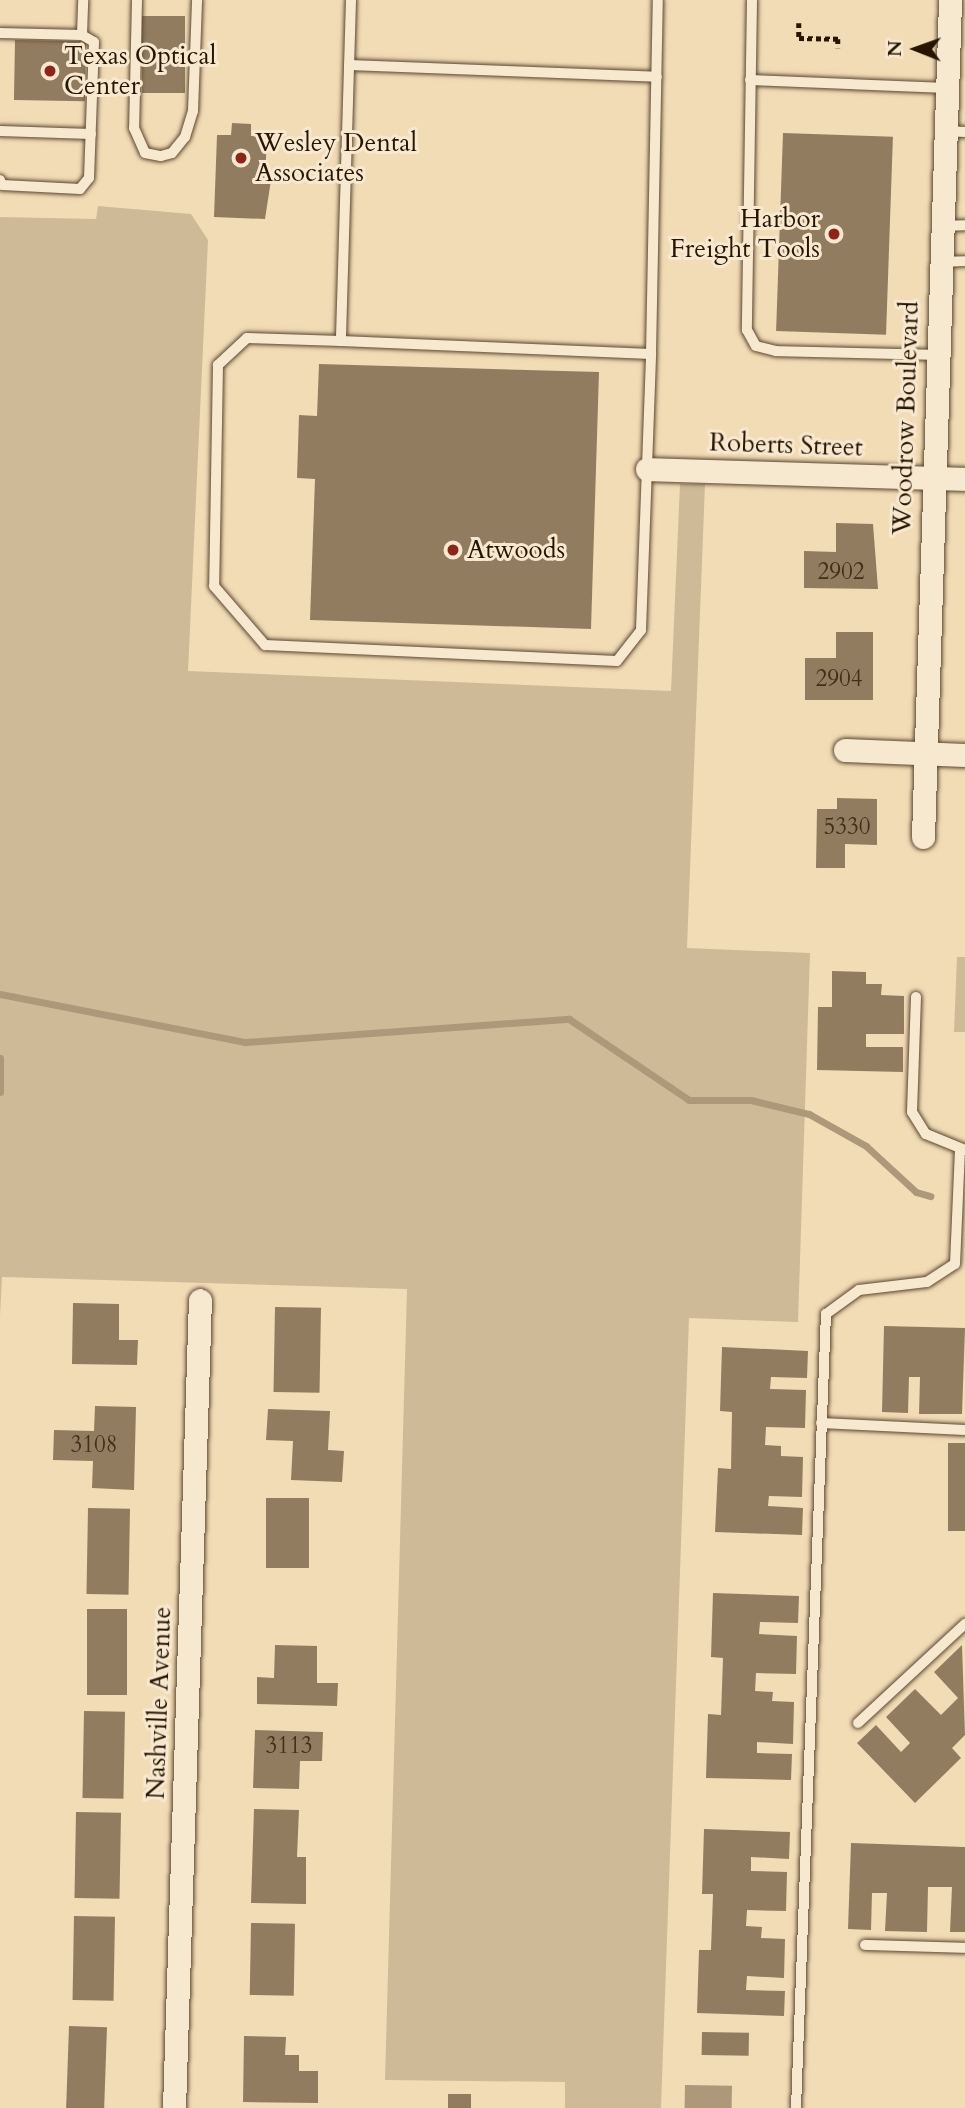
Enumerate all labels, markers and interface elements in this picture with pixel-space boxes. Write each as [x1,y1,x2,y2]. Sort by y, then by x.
north arrow [881,14,951,84]
place label: Texas Optical Center [64,40,216,102]
text: N [882,40,908,57]
marker: Texas Optical Center [42,63,58,79]
place label: Wesley Dental Associates [255,127,417,188]
marker: Wesley Dental Associates [233,150,249,166]
place label: Harbor Freight Tools [670,203,820,264]
marker: Harbor Freight Tools [826,226,842,242]
street label: Woodrow Boulevard [886,300,926,536]
street label: Roberts Street [709,427,863,463]
place label: Atwoods [467,534,565,566]
marker: Atwoods [445,542,461,558]
house number: 2902 [817,558,865,586]
house number: 2904 [815,665,863,693]
house number: 5330 [823,813,871,841]
house number: 3108 [70,1431,118,1459]
street label: Nashville Avenue [140,1606,178,1800]
house number: 3113 [265,1732,313,1760]

